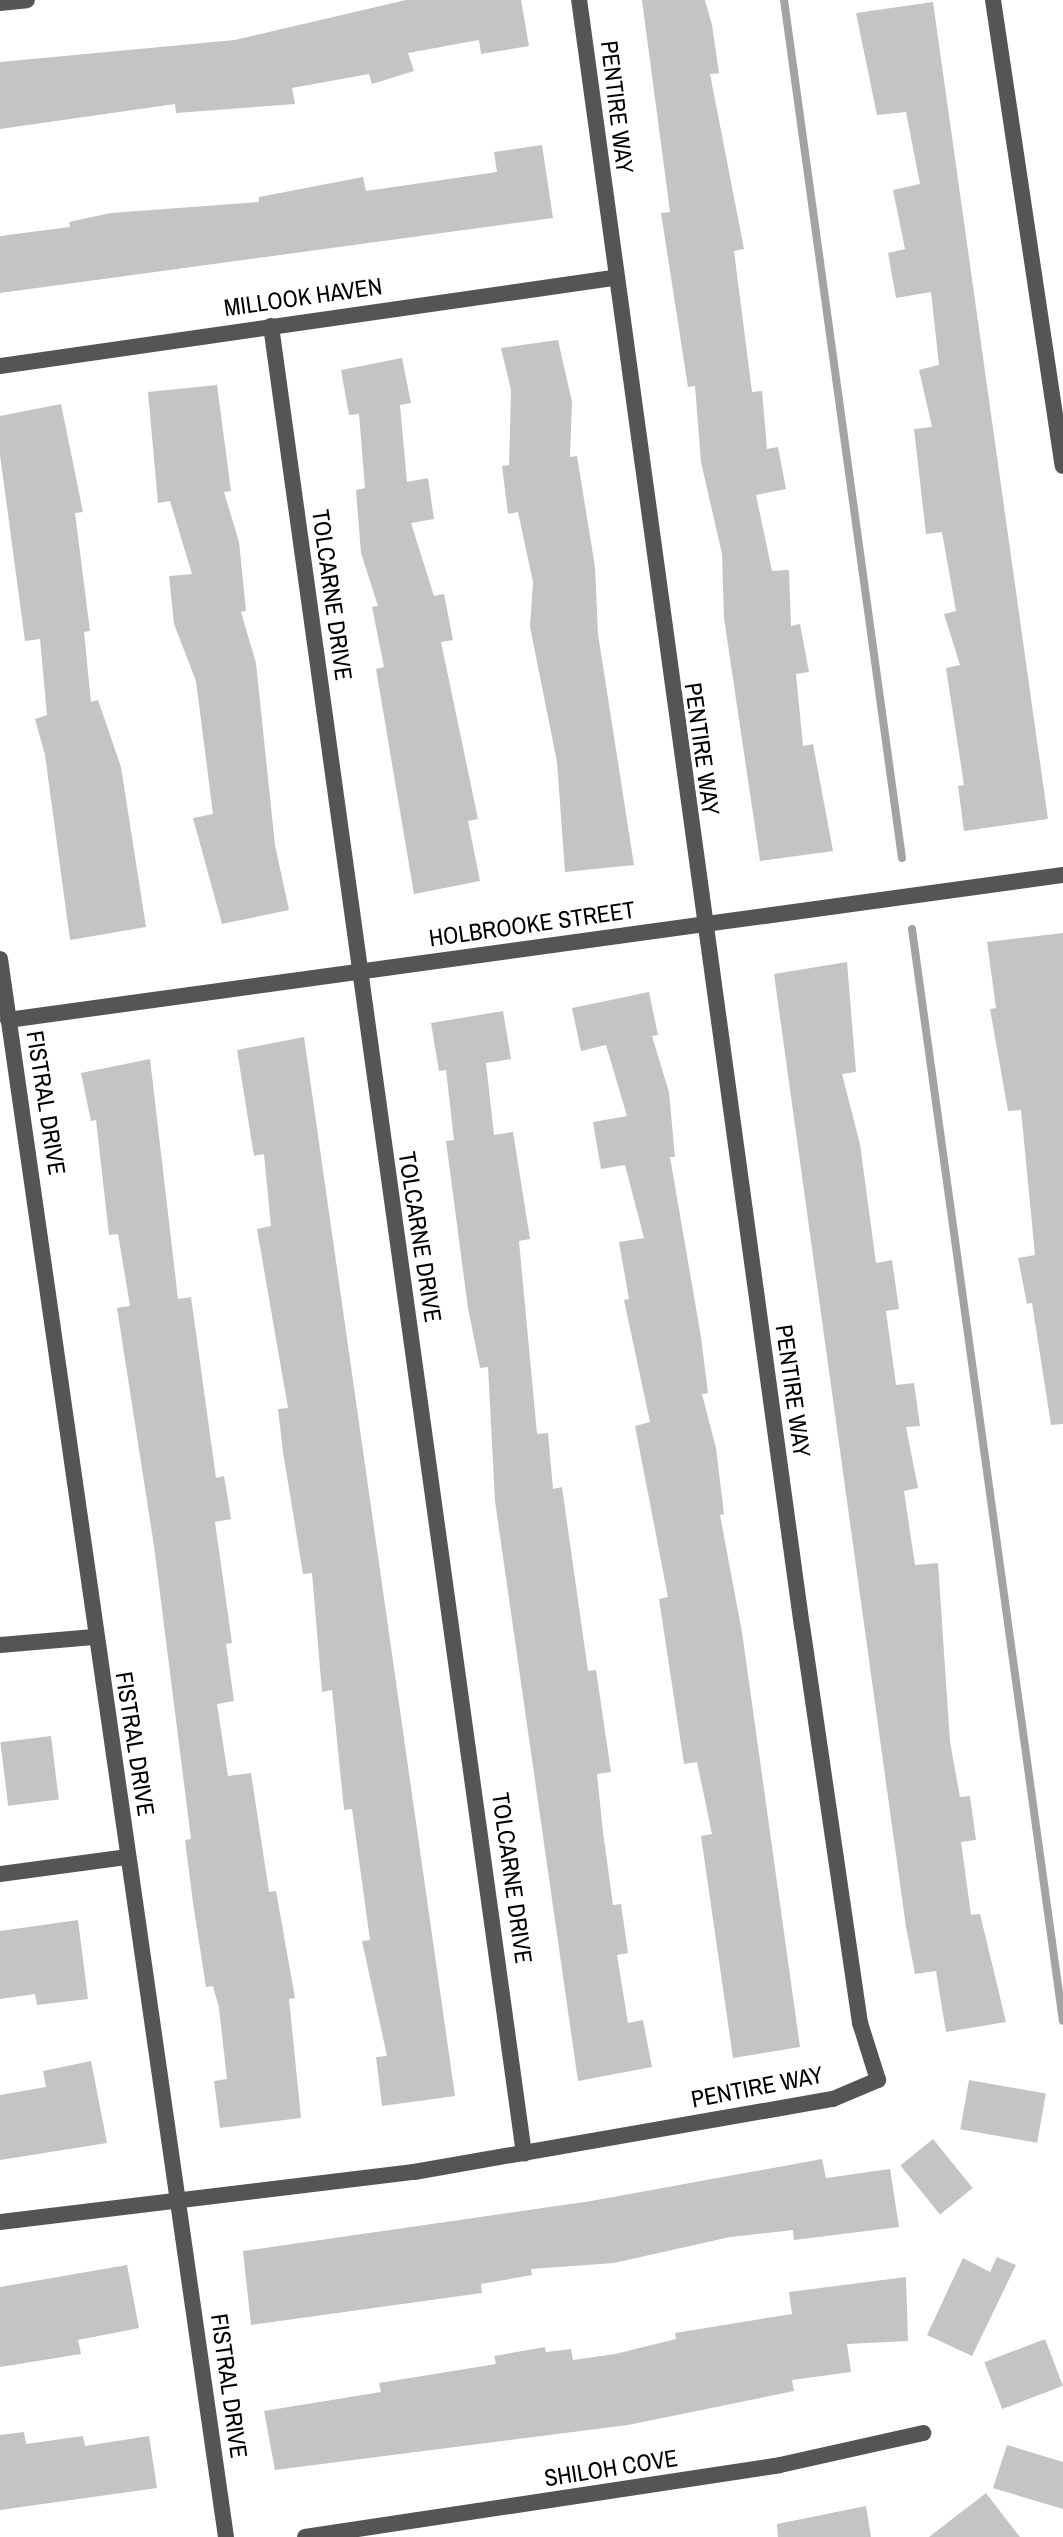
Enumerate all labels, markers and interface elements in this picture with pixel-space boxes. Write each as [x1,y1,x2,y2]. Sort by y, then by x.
street label: PENTIRE WAY [595,39,639,175]
street label: MILLOOK HAVEN [222,272,384,322]
street label: TOLCARNE DRIVE [306,508,358,682]
street label: PENTIRE WAY [678,681,726,817]
street label: HOLBROOKE STREET [427,895,637,953]
street label: FISTRAL DRIVE [20,1028,72,1178]
street label: TOLCARNE DRIVE [392,1150,448,1324]
street label: PENTIRE WAY [769,1323,817,1459]
street label: FISTRAL DRIVE [109,1669,161,1819]
street label: TOLCARNE DRIVE [486,1791,538,1965]
street label: PENTIRE WAY [689,2060,825,2114]
street label: FISTRAL DRIVE [205,2311,253,2461]
street label: SHILOH COVE [542,2443,680,2493]

